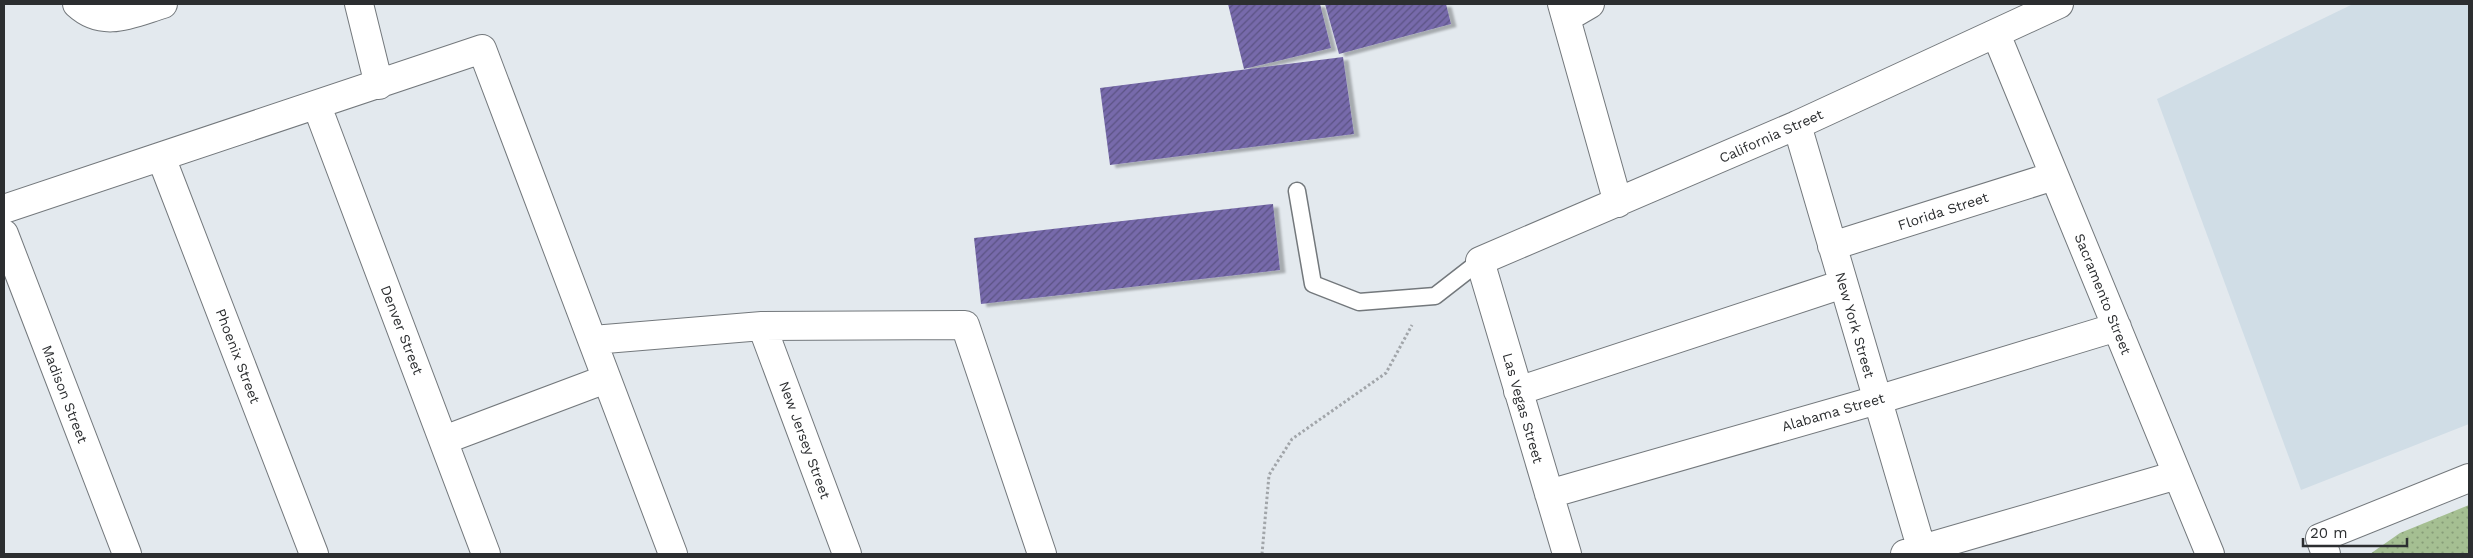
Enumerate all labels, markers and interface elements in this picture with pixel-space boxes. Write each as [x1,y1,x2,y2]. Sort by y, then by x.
street label: California Street [1717,106,1825,166]
street label: Florida Street [1896,189,1990,233]
street label: Sacramento Street [2071,231,2135,357]
street label: New York Street [1832,270,1878,380]
street label: Denver Street [378,283,426,377]
street label: Phoenix Street [213,306,263,406]
street label: Madison Street [39,343,91,445]
street label: Las Vegas Street [1500,351,1546,465]
street label: New Jersey Street [776,379,834,501]
street label: Alabama Street [1780,390,1886,434]
scale bar [2303,516,2407,548]
text: 20 m [2310,524,2348,542]

